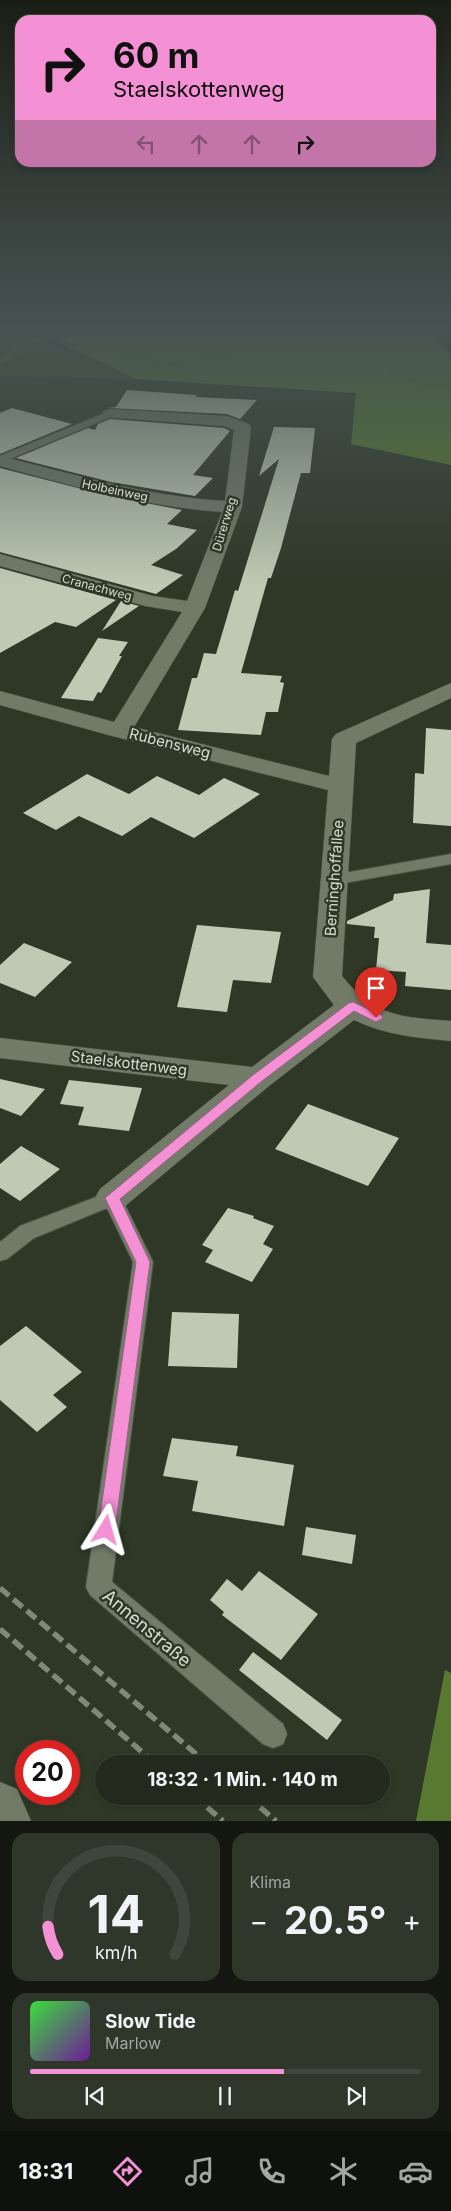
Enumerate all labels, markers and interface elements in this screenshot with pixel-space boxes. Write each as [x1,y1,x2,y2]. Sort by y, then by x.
text: 60 m [113,34,200,76]
icon: right [30,35,95,100]
text: Staelskottenweg [113,76,285,102]
icon: left [132,130,160,158]
icon: ahead [185,130,213,158]
icon: ahead [238,130,266,158]
icon: right [291,130,319,158]
street label: Holbeinweg [81,476,149,504]
street label: Dürerweg [209,495,239,553]
street label: Cranachweg [60,570,134,604]
street label: Rubensweg [127,724,213,762]
street label: Berninghoffallee [320,819,348,937]
pin [355,967,397,1018]
icon: arrive [362,974,390,1002]
street label: Staelskottenweg [70,1046,188,1080]
position arrow [79,1503,131,1555]
street label: Annenstraße [99,1585,195,1671]
speed limit sign: 20 [15,1740,80,1805]
text: 18:32 · 1 Min. · 140 m [147,1768,338,1791]
text: Klima [250,1872,291,1892]
text: 14 [87,1883,145,1946]
text: 20.5° [284,1897,386,1943]
text: − [250,1904,268,1938]
text: + [402,1904,421,1938]
text: km/h [95,1942,137,1963]
text: Slow Tide [105,2010,196,2033]
text: Marlow [105,2033,161,2053]
icon: previous [81,2082,109,2110]
icon: pause [211,2082,239,2110]
icon: next [342,2082,370,2110]
icon: directions [110,2154,145,2189]
icon: music [182,2154,217,2189]
icon: phone [254,2154,289,2189]
icon: climate [326,2154,361,2189]
icon: car [398,2154,433,2189]
text: 18:31 [18,2158,73,2184]

